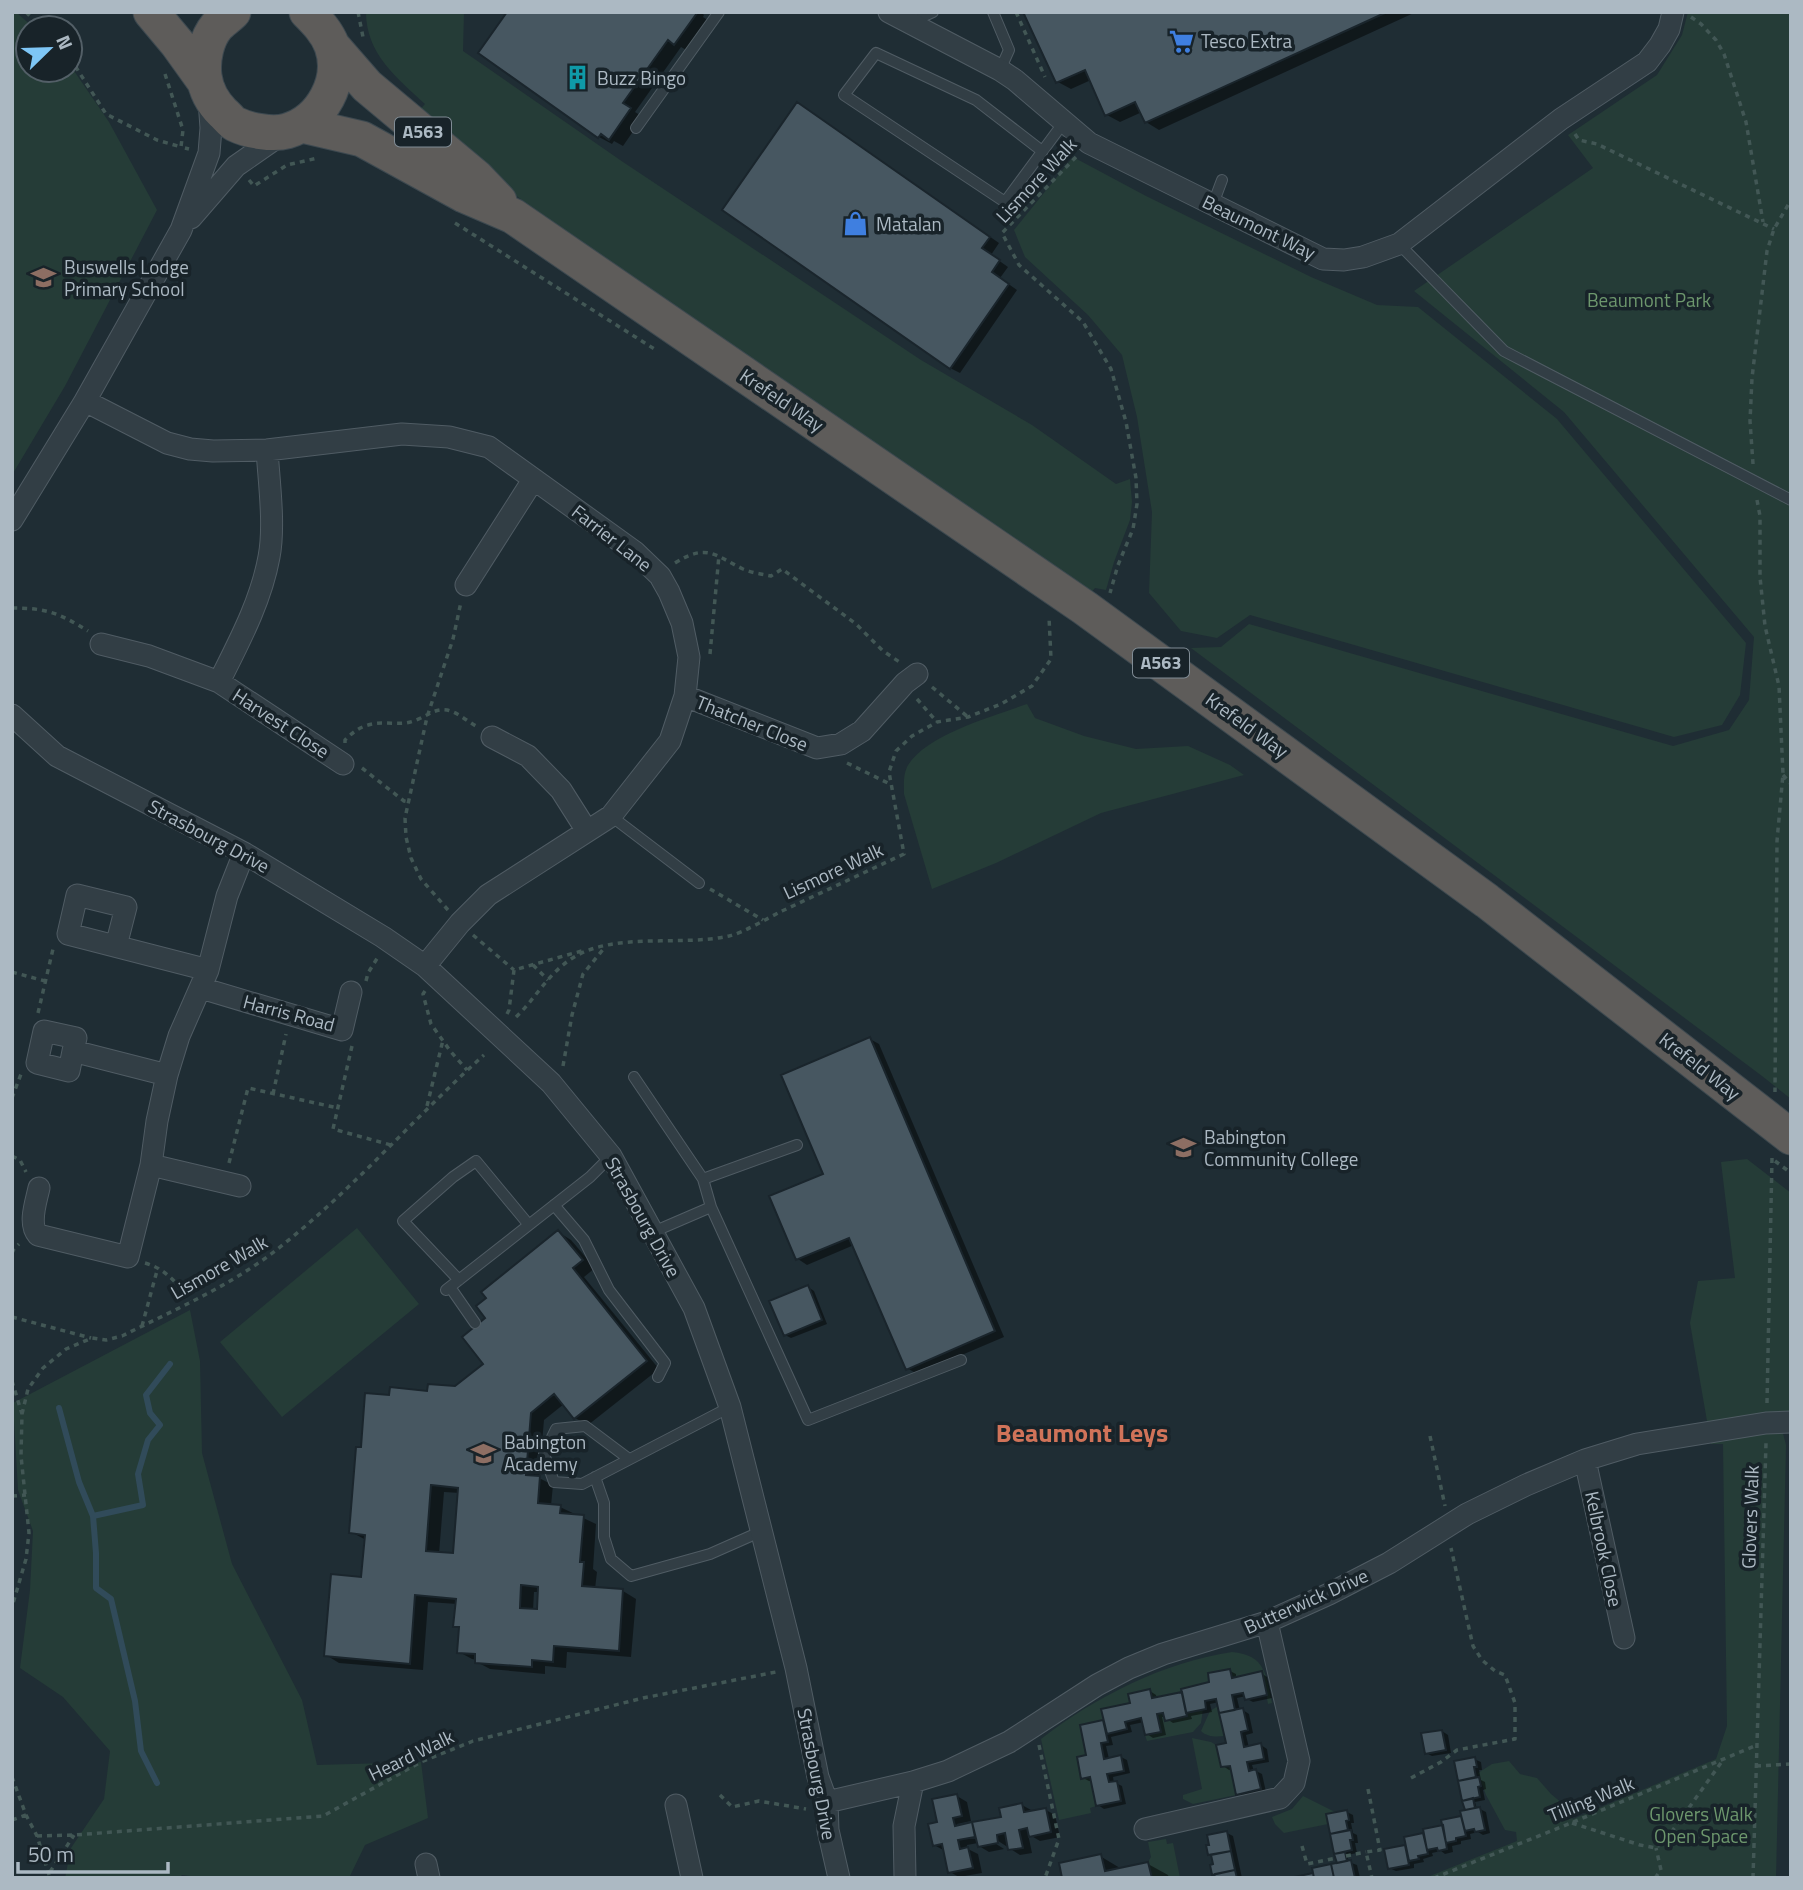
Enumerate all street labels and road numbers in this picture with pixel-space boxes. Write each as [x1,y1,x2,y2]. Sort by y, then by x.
road number: A563 [395,118,451,146]
street label: Lismore Walk [988,130,1083,229]
street label: Beaumont Way [1198,187,1321,267]
street label: Krefeld Way [734,361,830,439]
street label: Farrier Lane [566,497,659,578]
road number: A563 [1133,648,1189,678]
street label: Harvest Close [227,680,335,765]
street label: Krefeld Way [1200,685,1295,765]
street label: Thatcher Close [692,687,813,758]
street label: Strasbourg Drive [143,791,275,880]
street label: Lismore Walk [778,835,888,906]
street label: Harris Road [240,986,338,1039]
street label: Krefeld Way [1653,1025,1747,1107]
street label: Strasbourg Drive [598,1151,689,1282]
street label: Lismore Walk [165,1227,273,1306]
street label: Glovers Walk [1733,1465,1766,1569]
street label: Kelbrook Close [1578,1488,1631,1609]
street label: Butterwick Drive [1239,1560,1372,1641]
street label: Strasbourg Drive [790,1705,844,1842]
street label: Heard Walk [363,1721,458,1788]
street label: Tilling Walk [1543,1768,1638,1829]

